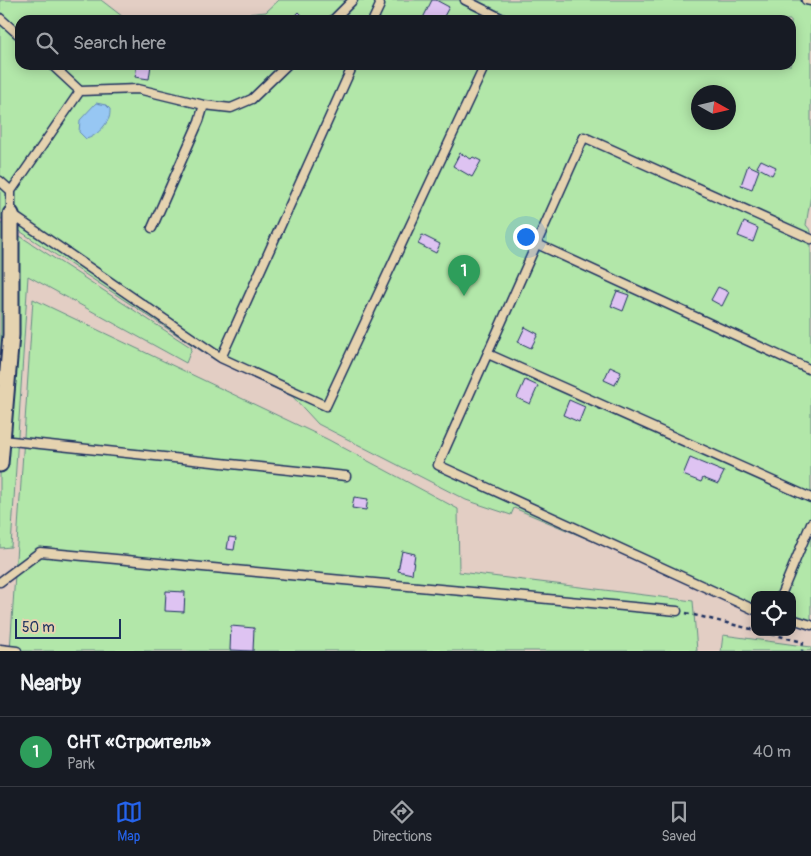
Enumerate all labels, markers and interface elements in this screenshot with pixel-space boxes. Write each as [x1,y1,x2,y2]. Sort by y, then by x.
search box [15,15,796,70]
icon: search [33,29,61,57]
text: Search here [73,31,166,55]
north arrow [691,85,736,130]
your location [513,224,539,250]
pin: 1 [448,255,480,296]
map controls [751,591,796,636]
button: locate [751,591,796,636]
scale bar [15,616,121,639]
text: 50 m [22,619,55,636]
text: Nearby [20,670,81,697]
text: СНТ «Строитель» [67,730,211,754]
text: 1 [33,742,39,762]
text: 40 m [753,742,791,762]
text: Park [67,754,95,774]
tab: Map [115,798,143,845]
tab: Directions [372,798,432,845]
tab: Saved [661,798,696,845]

